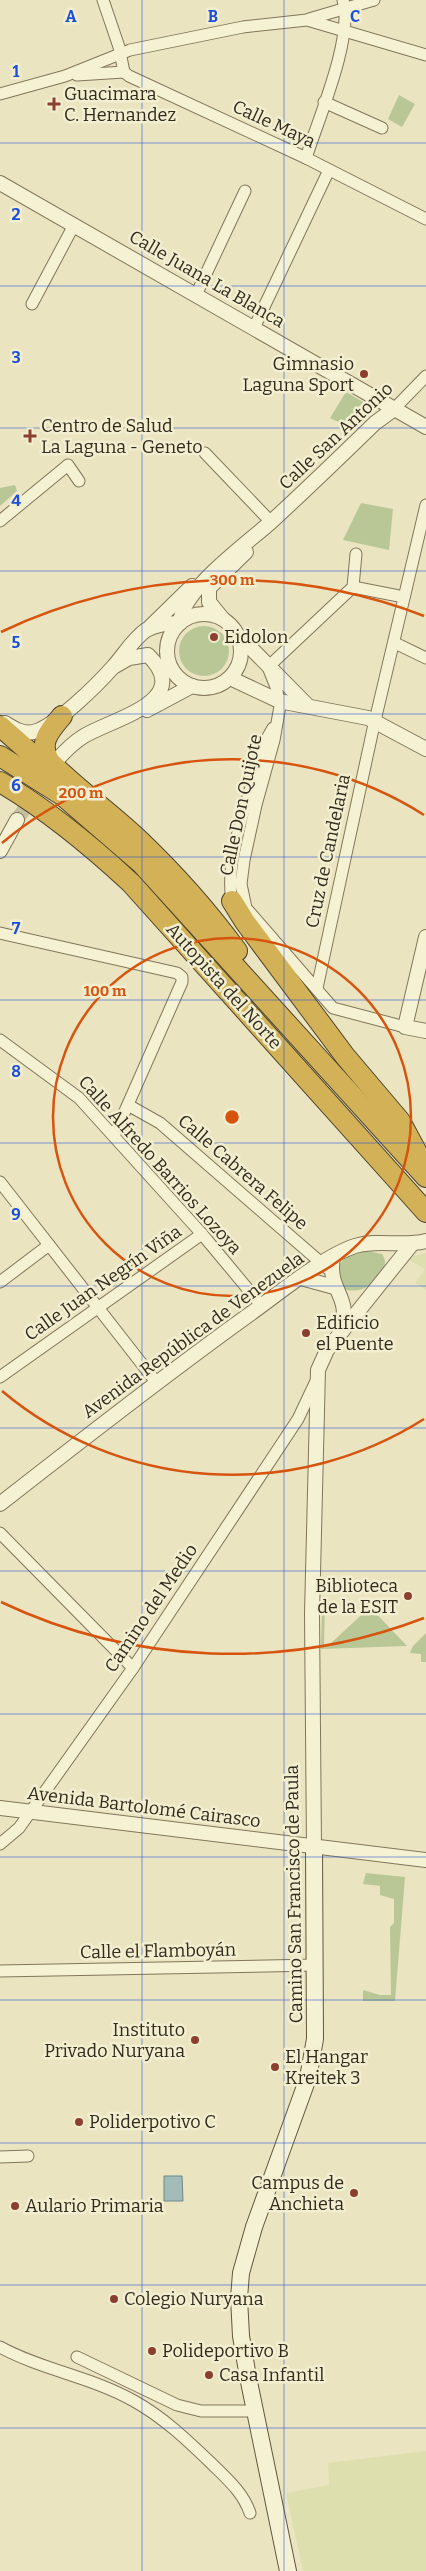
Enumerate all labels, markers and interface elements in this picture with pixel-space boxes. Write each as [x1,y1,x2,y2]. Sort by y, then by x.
text: A [65,7,77,26]
text: B [208,7,218,26]
text: C [350,7,360,26]
text: 1 [13,62,20,81]
place label: Guacimara C. Hernandez [64,83,176,126]
street label: Calle Maya [229,95,319,153]
marker: Guacimara C. Hernandez [48,98,60,110]
text: 2 [11,205,21,224]
street label: Calle Juana La Blanca [125,225,289,333]
text: 3 [11,348,21,367]
place label: Gimnasio Laguna Sport [243,353,354,396]
marker: Gimnasio Laguna Sport [358,368,370,380]
street label: Calle San Antonio [275,378,397,494]
place label: Centro de Salud La Laguna - Geneto [41,415,203,458]
marker: Centro de Salud La Laguna - Geneto [23,429,37,443]
text: 4 [11,491,21,510]
text: 300 m [210,571,255,589]
place label: Eidolon [224,626,289,648]
marker: Eidolon [208,631,220,643]
text: 5 [12,633,21,652]
street label: Calle Don Quijote [215,732,267,878]
street label: Cruz de Candelaria [301,772,355,930]
text: 6 [11,776,21,795]
text: 200 m [59,784,104,802]
street label: Autopista del Norte [162,918,286,1054]
text: 7 [12,919,21,938]
text: 100 m [84,982,127,1000]
text: 8 [11,1062,21,1081]
street label: Calle Alfredo Barrios Lozoya [74,1071,246,1259]
centre of rings [223,1108,241,1126]
street label: Calle Cabrera Felipe [174,1110,312,1234]
text: 9 [11,1205,21,1224]
street label: Calle Juan Negrín Viña [20,1220,186,1346]
street label: Avenida República de Venezuela [78,1247,308,1423]
place label: Edificio el Puente [316,1312,394,1355]
marker: Edificio el Puente [300,1327,312,1339]
street label: Camino del Medio [100,1540,202,1676]
place label: Biblioteca de la ESIT [315,1575,398,1618]
marker: Biblioteca de la ESIT [402,1590,414,1602]
street label: Camino San Francisco de Paula [281,1764,307,2023]
street label: Avenida Bartolomé Cairasco [26,1782,262,1832]
street label: Calle el Flamboyán [80,1939,237,1963]
place label: Instituto Privado Nuryana [44,2019,185,2062]
marker: Instituto Privado Nuryana [189,2034,201,2046]
place label: El Hangar Kreitek 3 [285,2046,368,2089]
marker: El Hangar Kreitek 3 [269,2061,281,2073]
place label: Poliderpotivo C [89,2111,216,2133]
marker: Poliderpotivo C [73,2116,85,2128]
place label: Campus de Anchieta [251,2172,344,2215]
marker: Campus de Anchieta [348,2187,360,2199]
place label: Aulario Primaria [25,2195,164,2217]
marker: Aulario Primaria [9,2200,21,2212]
place label: Colegio Nuryana [124,2288,264,2310]
marker: Colegio Nuryana [108,2293,120,2305]
place label: Polideportivo B [162,2340,289,2362]
marker: Polideportivo B [146,2345,158,2357]
place label: Casa Infantil [219,2364,324,2386]
marker: Casa Infantil [203,2369,215,2381]

